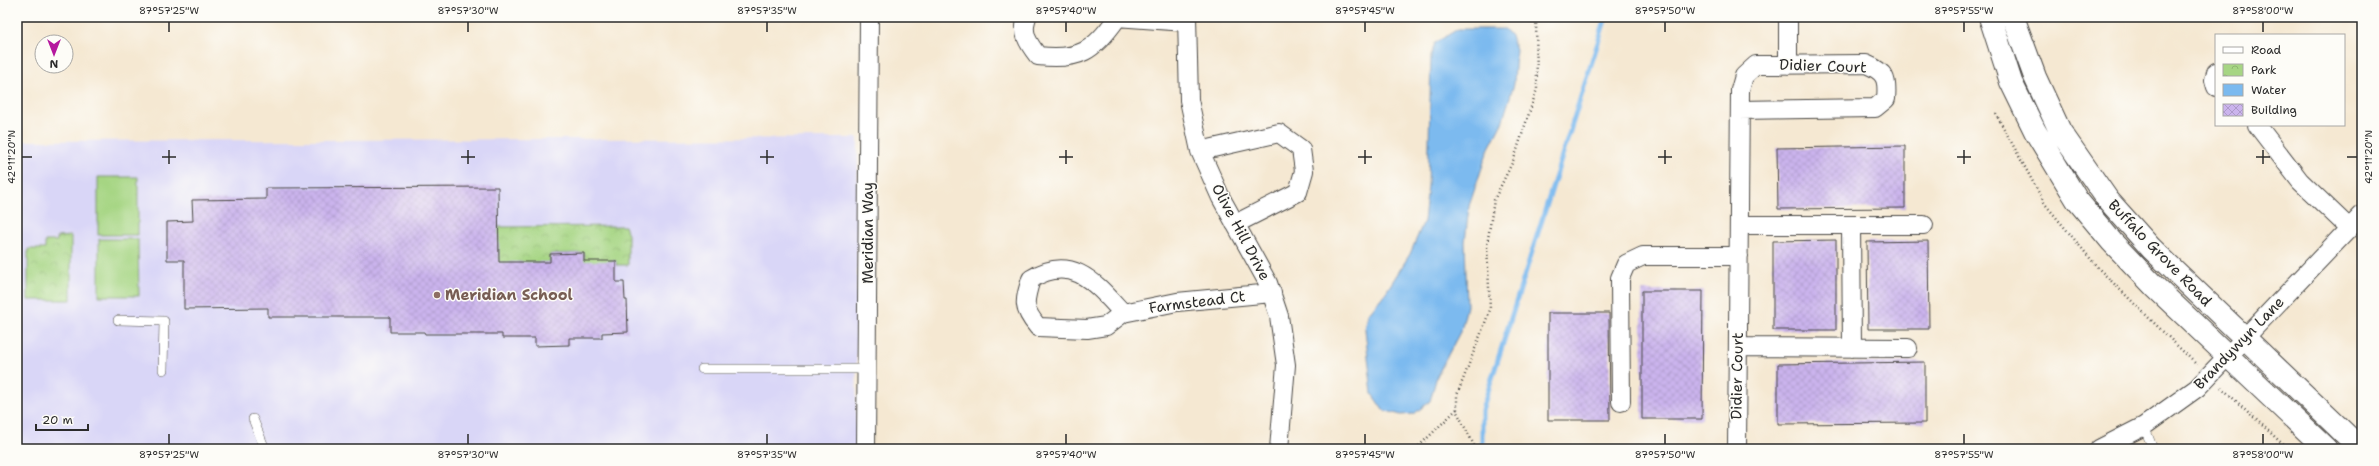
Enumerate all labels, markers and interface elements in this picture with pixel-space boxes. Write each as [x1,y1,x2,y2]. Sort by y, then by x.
text: 87°57'25"W [139,4,199,17]
text: 87°57'30"W [437,4,499,17]
text: 87°57'35"W [737,4,797,17]
text: 87°57'40"W [1036,4,1097,17]
text: 87°57'45"W [1335,4,1395,17]
text: 87°57'50"W [1635,4,1696,17]
text: 87°57'55"W [1934,4,1994,17]
text: 87°58'00"W [2232,4,2294,17]
north arrow [34,34,74,74]
legend [2215,34,2345,126]
text: Road [2251,42,2282,58]
street label: Didier Court [1779,54,1867,78]
text: N [49,56,58,71]
text: Park [2251,62,2277,78]
text: Water [2251,82,2287,98]
text: Building [2251,102,2297,118]
text: 42°11'20"N [5,130,18,184]
text: 42°11'20"N [2362,130,2375,184]
street label: Olive Hill Drive [1207,180,1275,284]
street label: Meridian Way [858,182,878,284]
street label: Buffalo Grove Road [2104,195,2217,311]
place label: Meridian School [445,285,573,305]
street label: Farmstead Ct [1148,286,1246,318]
marker: Meridian School [432,290,442,300]
street label: Brandywyn Lane [2189,292,2289,394]
street label: Didier Court [1726,332,1748,420]
scale bar [36,406,88,432]
text: 20 m [42,412,73,428]
text: 87°57'25"W [139,448,199,461]
text: 87°57'30"W [437,448,499,461]
text: 87°57'35"W [737,448,797,461]
text: 87°57'40"W [1036,448,1097,461]
text: 87°57'45"W [1335,448,1395,461]
text: 87°57'50"W [1635,448,1696,461]
text: 87°57'55"W [1934,448,1994,461]
text: 87°58'00"W [2232,448,2294,461]

